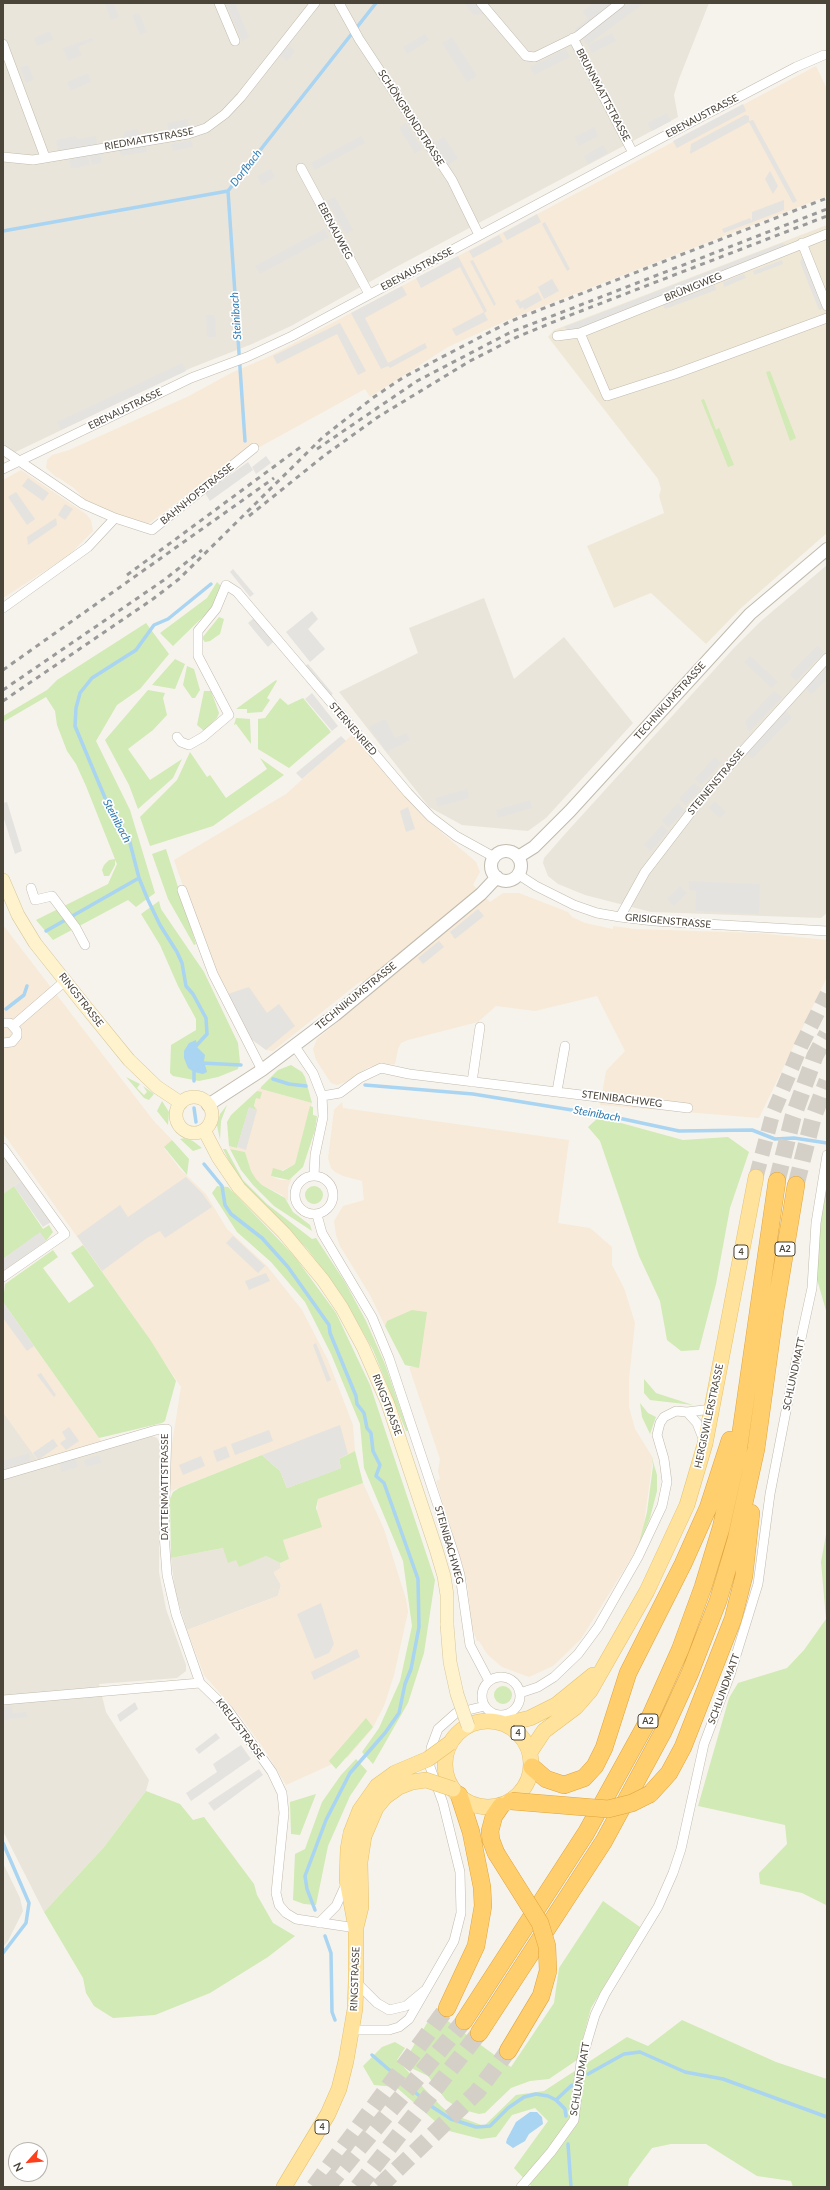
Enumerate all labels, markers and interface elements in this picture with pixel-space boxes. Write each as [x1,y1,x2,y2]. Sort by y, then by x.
street label: BRUNNMATTSTRASSE [573,47,633,143]
street label: SCHÖNGRUNDSTRASSE [375,68,447,168]
street label: EBENAUSTRASSE [664,92,740,140]
street label: RIEDMATTSTRASSE [103,125,195,153]
water label: Dorfbach [228,147,264,189]
street label: EBENAUWEG [315,200,355,262]
street label: EBENAUSTRASSE [379,245,455,293]
street label: BRÜNIGWEG [662,270,724,304]
water label: Steinibach [228,292,244,340]
street label: EBENAUSTRASSE [86,386,164,432]
street label: BAHNHOFSTRASSE [158,461,236,527]
street label: TECHNIKUMSTRASSE [632,660,708,742]
street label: STERNENRIED [327,700,379,758]
street label: STEINENSTRASSE [685,747,747,817]
water label: Steinibach [100,797,134,845]
street label: GRISIGENSTRASSE [624,911,712,931]
street label: TECHNIKUMSTRASSE [313,960,399,1032]
street label: RINGSTRASSE [56,971,106,1029]
street label: STEINIBACHWEG [581,1088,663,1110]
water label: Steinibach [572,1103,622,1125]
road number: A2 [775,1242,795,1256]
road number: 4 [734,1245,748,1259]
street label: SCHLUNDMATT [780,1336,808,1412]
street label: HERGISWILERSTRASSE [692,1363,726,1469]
street label: RINGSTRASSE [370,1373,404,1437]
street label: DATTENMATTSTRASSE [159,1434,171,1540]
street label: STEINIBACHWEG [432,1504,466,1586]
street label: SCHLUNDMATT [706,1652,742,1726]
street label: KREUZSTRASSE [213,1696,267,1762]
road number: A2 [638,1714,658,1728]
road number: 4 [511,1726,525,1740]
street label: RINGSTRASSE [348,1946,362,2012]
street label: SCHLUNDMATT [568,2041,592,2117]
road number: 4 [315,2120,329,2134]
north arrow [8,2142,48,2182]
text: N [10,2160,25,2174]

